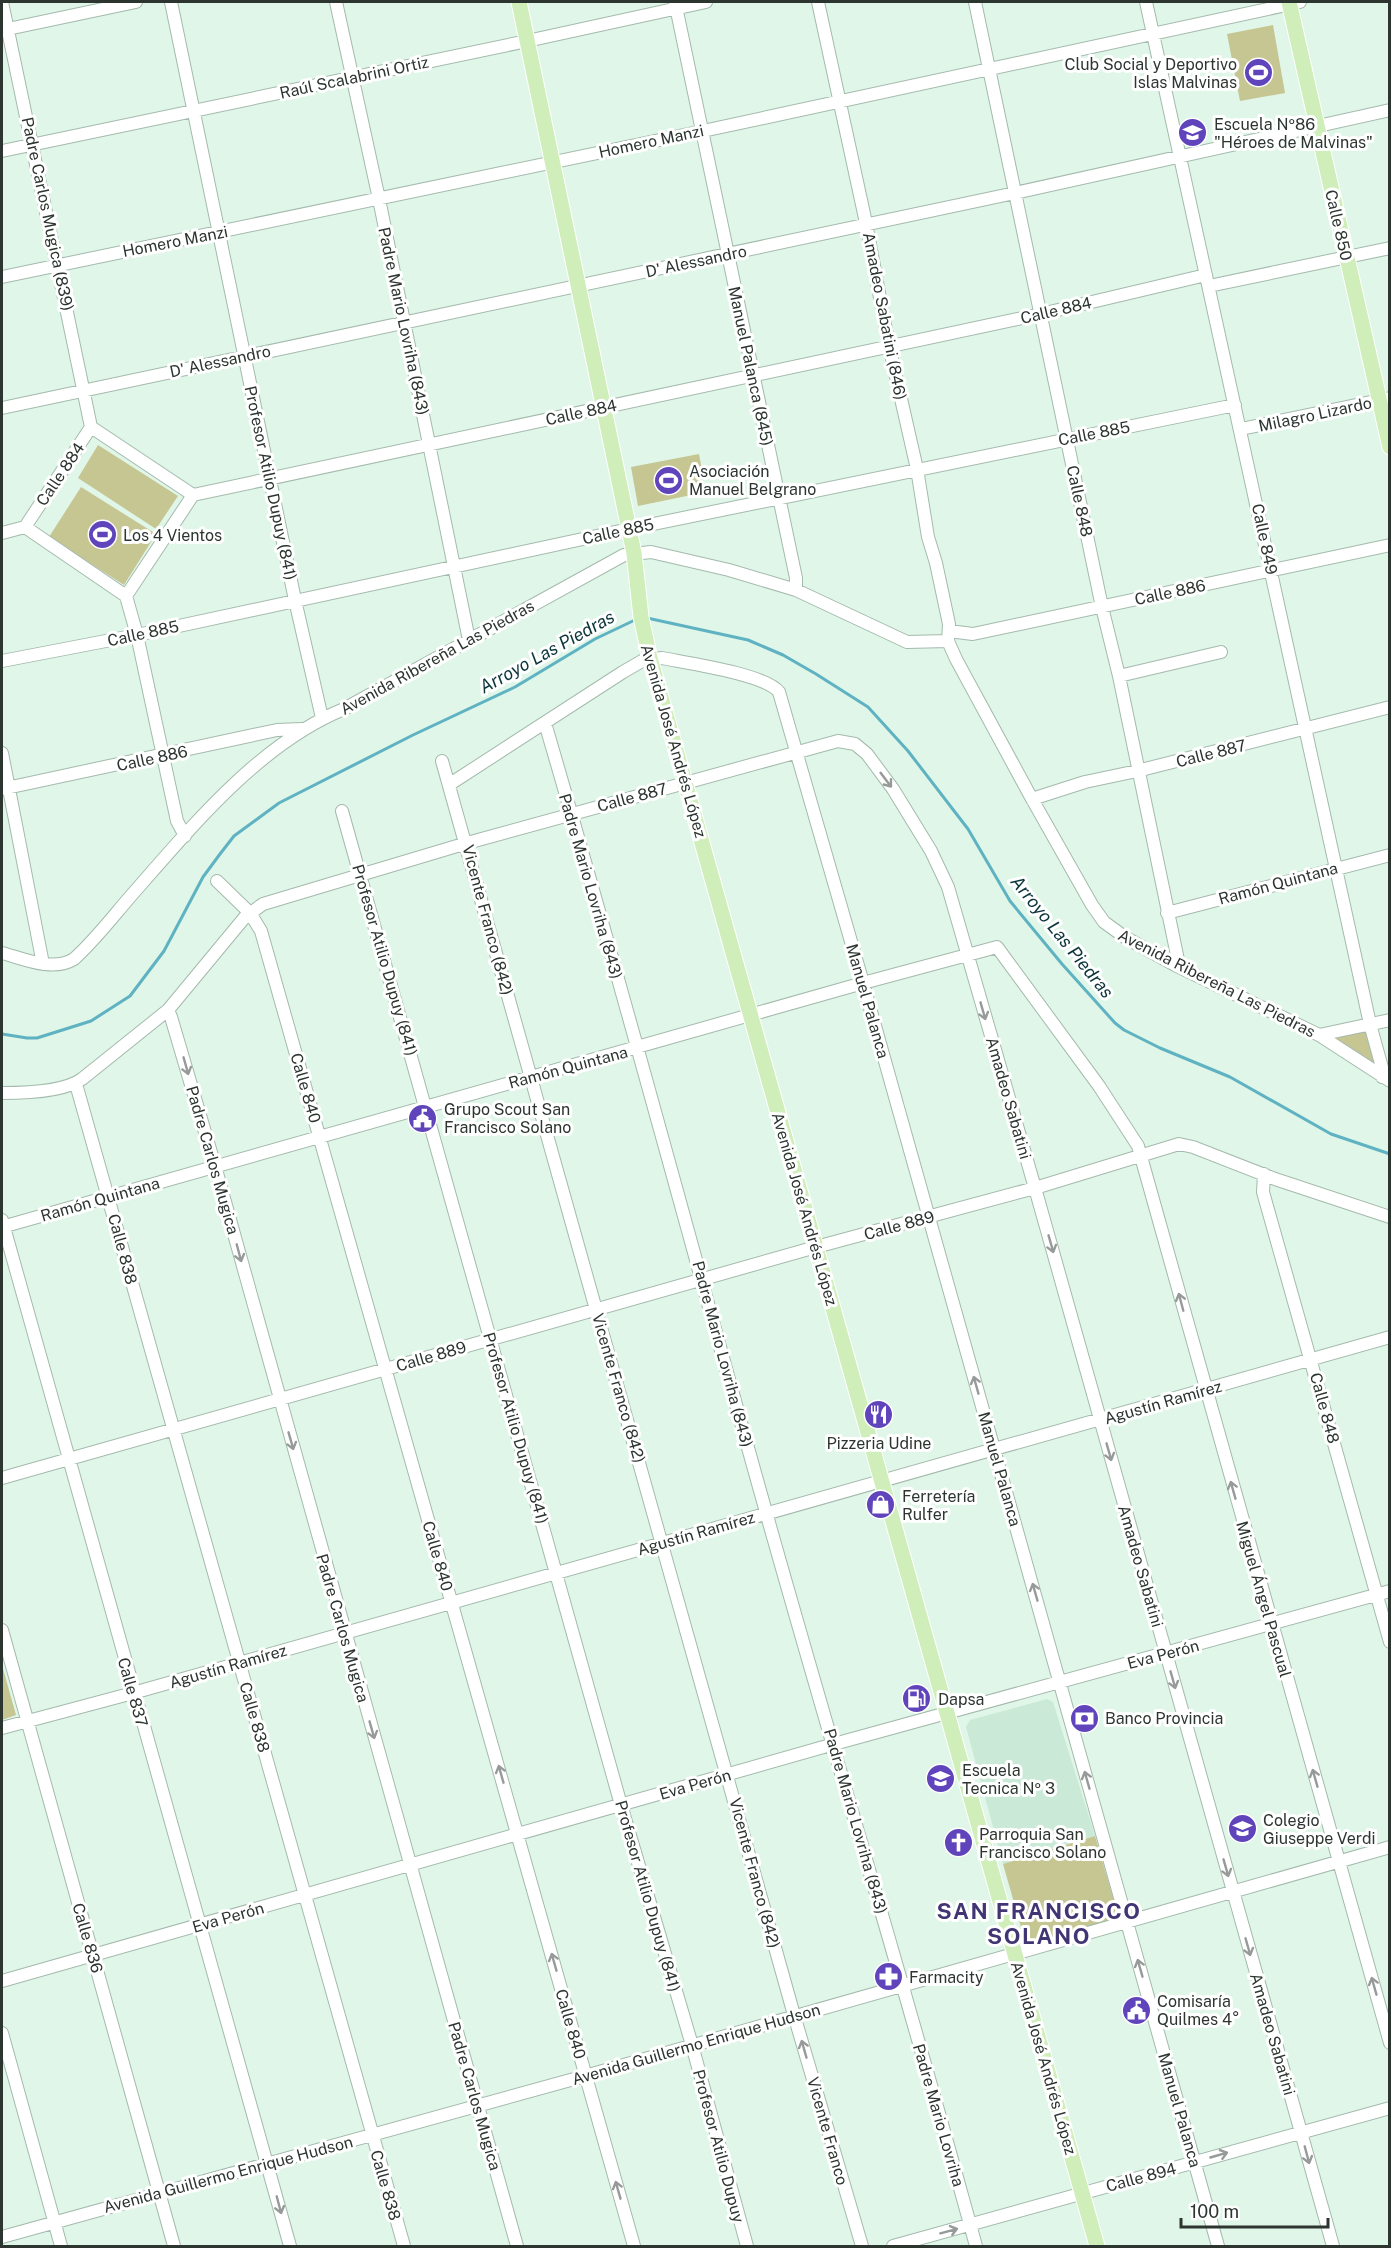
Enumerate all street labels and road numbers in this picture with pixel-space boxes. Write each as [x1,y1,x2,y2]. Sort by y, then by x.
street label: Raúl Scalabrini Ortiz [278,52,431,103]
street label: Padre Carlos Mugica (839) [18,116,77,313]
street label: Homero Manzi [597,121,705,162]
street label: Calle 850 [1321,188,1356,263]
street label: Homero Manzi [121,222,229,261]
street label: Padre Mario Lovriha (843) [374,225,433,417]
street label: Amadeo Sabatini (846) [859,231,910,402]
street label: D' Alessandro [644,242,748,281]
street label: Manuel Palanca (845) [724,285,777,448]
street label: Calle 884 [1019,293,1093,328]
street label: D' Alessandro [168,342,272,381]
street label: Profesor Atilio Dupuy (841) [241,384,300,582]
street label: Milagro Lizardo [1257,393,1373,436]
street label: Calle 884 [544,396,618,429]
street label: Calle 885 [1057,417,1132,450]
street label: Calle 884 [32,439,89,510]
street label: Calle 848 [1063,464,1096,538]
street label: Calle 849 [1248,502,1281,576]
street label: Calle 885 [581,515,656,548]
street label: Calle 886 [1133,576,1207,609]
street label: Avenida Ribereña Las Piedras [337,596,538,719]
street label: Calle 885 [106,617,181,650]
street label: Avenida José Andrés López [637,642,710,840]
street label: Calle 887 [1174,736,1248,771]
street label: Calle 886 [115,742,189,775]
street label: Calle 887 [595,779,669,816]
street label: Padre Mario Lovriha (843) [555,791,626,981]
street label: Vicente Franco (842) [458,843,517,997]
street label: Ramón Quintana [1216,858,1340,909]
street label: Profesor Atilio Dupuy (841) [348,862,421,1058]
street label: Avenida Ribereña Las Piedras [1115,925,1319,1042]
street label: Manuel Palanca [842,942,893,1061]
street label: Amadeo Sabatini [982,1035,1035,1162]
street label: Ramón Quintana [506,1042,630,1093]
street label: Calle 840 [286,1051,325,1125]
street label: Padre Carlos Mugica [182,1084,243,1237]
street label: Avenida José Andrés López [768,1110,841,1308]
street label: Ramón Quintana [38,1173,162,1226]
street label: Calle 889 [862,1207,936,1244]
street label: Calle 838 [104,1212,141,1286]
street label: Padre Mario Lovriha (843) [689,1259,757,1449]
street label: Vicente Franco (842) [588,1311,649,1465]
street label: Profesor Atilio Dupuy (841) [479,1330,552,1526]
street label: Calle 889 [394,1337,468,1376]
street label: Calle 848 [1306,1371,1343,1446]
street label: Agustín Ramírez [1102,1377,1224,1428]
street label: Manuel Palanca [974,1410,1025,1529]
street label: Amadeo Sabatini [1114,1503,1167,1630]
street label: Agustín Ramírez [635,1508,757,1559]
street label: Calle 840 [418,1519,457,1593]
street label: Miguel Ángel Pascual [1232,1519,1296,1680]
street label: Padre Carlos Mugica [312,1552,373,1705]
street label: Eva Perón [1125,1636,1201,1673]
street label: Agustín Ramírez [167,1641,289,1692]
street label: Calle 837 [114,1655,151,1729]
street label: Calle 838 [235,1680,274,1754]
street label: Padre Mario Lovriha (843) [820,1726,891,1916]
street label: Eva Perón [657,1765,733,1804]
street label: Vicente Franco (842) [725,1796,784,1950]
street label: Profesor Atilio Dupuy (841) [611,1798,684,1994]
street label: Eva Perón [190,1898,266,1937]
street label: Calle 836 [68,1901,107,1975]
street label: Avenida José Andrés López [1007,1959,1080,2157]
street label: Amadeo Sabatini [1246,1971,1299,2098]
street label: Calle 840 [551,1987,590,2061]
street label: Avenida Guillermo Enrique Hudson [570,2000,822,2089]
street label: Padre Carlos Mugica [444,2020,505,2173]
street label: Padre Mario Lovriha [909,2041,968,2189]
street label: Manuel Palanca [1154,2051,1205,2170]
street label: Profesor Atilio Dupuy [689,2067,748,2225]
street label: Vicente Franco [803,2075,852,2187]
street label: Avenida Guillermo Enrique Hudson [101,2132,355,2217]
street label: Calle 838 [366,2148,405,2222]
street label: Calle 894 [1104,2159,1178,2196]

